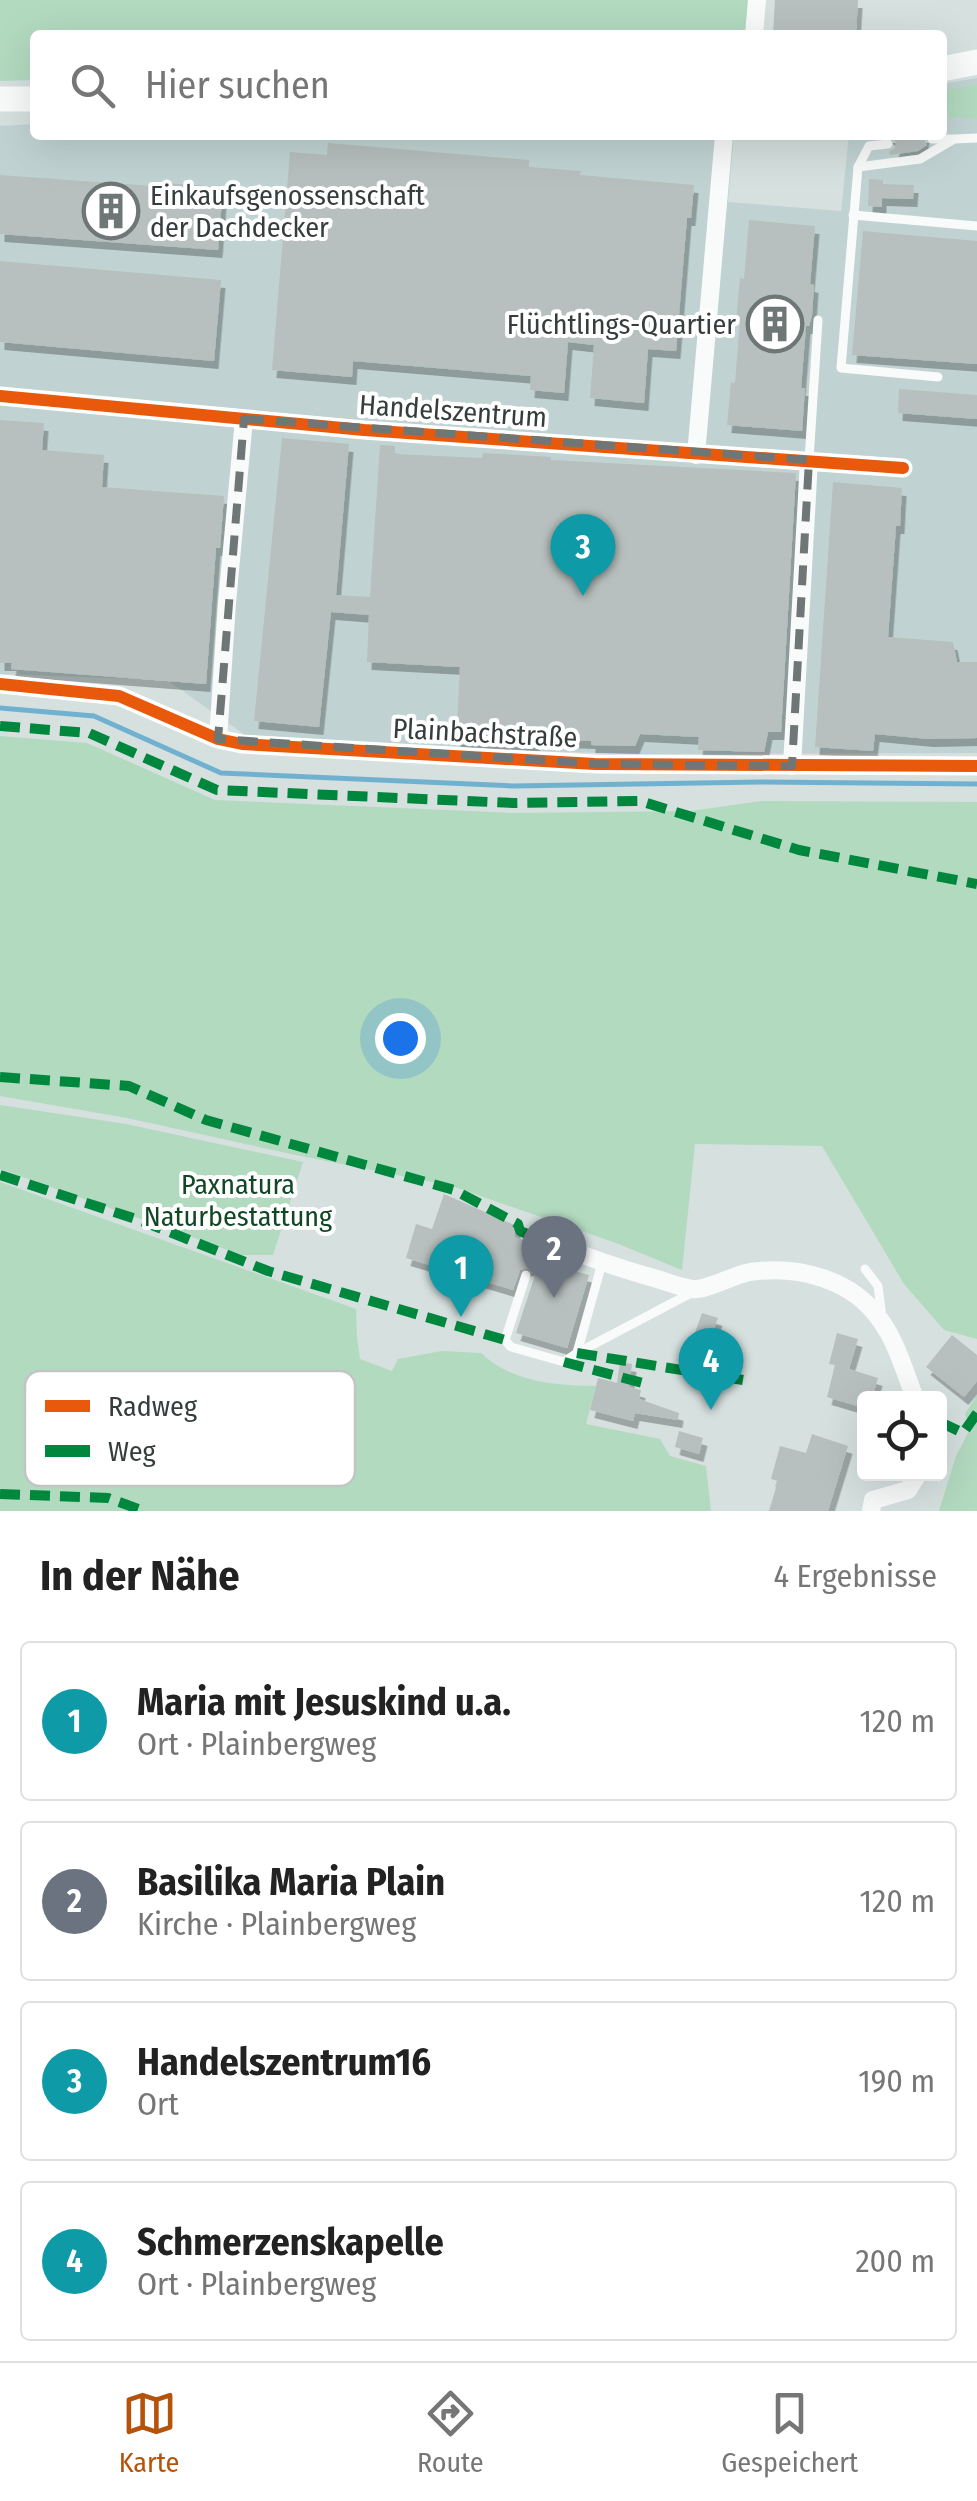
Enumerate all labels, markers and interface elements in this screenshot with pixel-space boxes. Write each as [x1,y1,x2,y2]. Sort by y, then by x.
search box [30,30,947,140]
icon: search [65,58,120,113]
text: Hier suchen [145,62,330,108]
place label: Einkaufsgenossenschaft der Dachdecker [150,179,426,244]
building icon: Einkaufsgenossenschaft der Dachdecker [81,181,141,241]
building icon: Flüchtlings-Quartier [745,294,805,354]
place label: Flüchtlings-Quartier [507,308,736,341]
street label: Handelszentrum [358,388,548,434]
pin: 3 [550,514,616,596]
street label: Plainbachstraße [392,712,578,754]
your location [375,1013,426,1064]
park label: Paxnatura Naturbestattung [144,1168,333,1233]
pin: 2 [522,1216,586,1298]
pin: 1 [428,1234,494,1317]
pin: 4 [678,1328,744,1410]
legend [25,1371,355,1486]
text: Radweg [108,1390,198,1423]
map controls [857,1391,947,1481]
button: locate [857,1391,947,1481]
text: Weg [108,1435,157,1468]
text: In der Nähe [40,1551,240,1601]
text: 4 Ergebnisse [773,1557,937,1595]
text: Maria mit Jesuskind u.a. [137,1679,511,1725]
text: 1 [68,1702,81,1740]
text: 120 m [860,1702,935,1740]
text: Ort · Plainbergweg [137,1725,376,1763]
text: Basilika Maria Plain [137,1859,445,1905]
text: 2 [67,1882,82,1920]
text: 120 m [860,1882,935,1920]
text: Kirche · Plainbergweg [137,1905,416,1943]
text: Handelszentrum16 [137,2039,431,2085]
text: 3 [67,2062,82,2100]
text: 190 m [858,2062,935,2100]
text: Ort [137,2085,179,2123]
text: Schmerzenskapelle [137,2219,444,2265]
text: 4 [66,2242,83,2280]
text: 200 m [855,2242,935,2280]
text: Ort · Plainbergweg [137,2265,376,2303]
tab: Karte [119,2386,179,2479]
tab: Route [417,2386,484,2479]
tab: Gespeichert [721,2386,858,2479]

